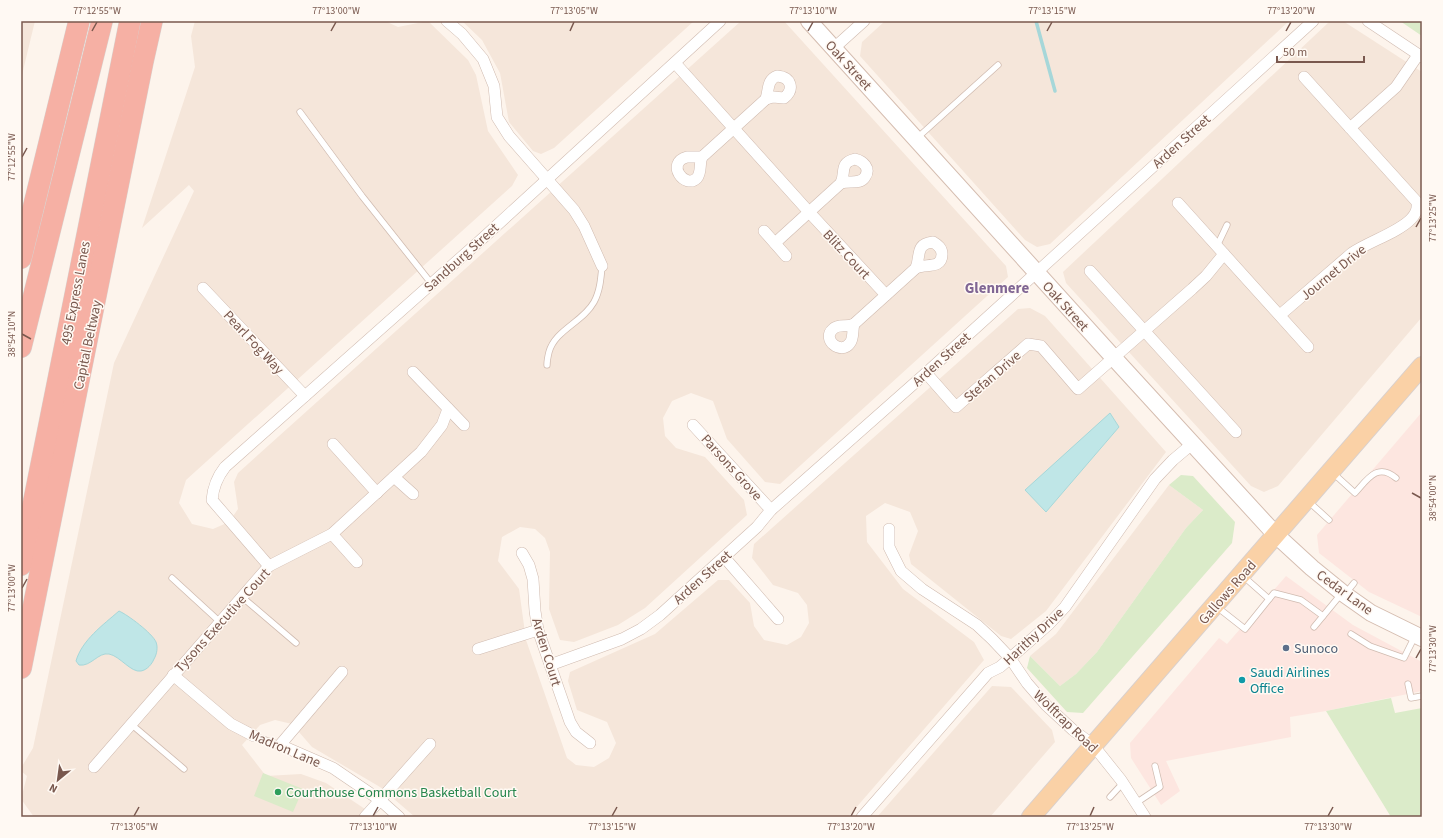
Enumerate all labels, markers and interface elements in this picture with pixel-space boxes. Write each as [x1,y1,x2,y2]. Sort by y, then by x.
text: 77°12'55"W [73,4,121,18]
text: 77°13'00"W [312,4,360,18]
text: 77°13'05"W [550,4,598,18]
text: 77°13'10"W [789,4,837,18]
text: 77°13'15"W [1028,4,1076,18]
text: 77°13'20"W [1267,4,1315,18]
street label: Oak Street [820,36,876,95]
scale bar [1277,38,1364,64]
text: 50 m [1283,44,1307,61]
street label: Arden Street [1148,110,1216,173]
text: 77°12'55"W [5,133,19,181]
text: 77°13'25"W [1426,194,1440,242]
street label: Sandburg Street [420,218,504,297]
street label: Blitz Court [818,225,875,284]
street label: 495 Express Lanes [56,240,96,347]
street label: Journet Drive [1297,240,1371,305]
street label: Oak Street [1037,277,1093,336]
district label: Glenmere [965,278,1029,299]
street label: Capital Beltway [69,298,107,392]
street label: Pearl Fog Way [218,306,289,380]
text: 38°54'10"N [5,311,19,357]
street label: Arden Street [908,328,976,391]
street label: Stefan Drive [960,346,1026,407]
street label: Parsons Grove [696,430,767,505]
text: 38°54'00"N [1426,475,1440,521]
street label: Arden Street [669,546,737,609]
street label: Gallows Road [1194,556,1261,629]
text: 77°13'00"W [5,564,19,612]
street label: Tysons Executive Court [170,564,275,677]
street label: Cedar Lane [1312,565,1377,620]
street label: Harithy Drive [999,603,1069,670]
street label: Arden Court [526,616,566,689]
text: 77°13'30"W [1426,625,1440,673]
place label: Sunoco [1294,639,1338,659]
marker: Sunoco [1281,643,1291,653]
place label: Saudi Airlines Office [1250,663,1330,699]
marker: Saudi Airlines Office [1237,675,1247,685]
street label: Wolftrap Road [1029,686,1102,758]
street label: Madron Lane [246,725,324,773]
north arrow [38,760,78,800]
text: N [47,780,60,797]
place label: Courthouse Commons Basketball Court [286,783,517,803]
marker: Courthouse Commons Basketball Court [273,787,283,797]
text: 77°13'05"W [110,820,158,834]
text: 77°13'10"W [349,820,397,834]
text: 77°13'15"W [588,820,636,834]
text: 77°13'20"W [827,820,875,834]
text: 77°13'25"W [1066,820,1114,834]
text: 77°13'30"W [1304,820,1352,834]

